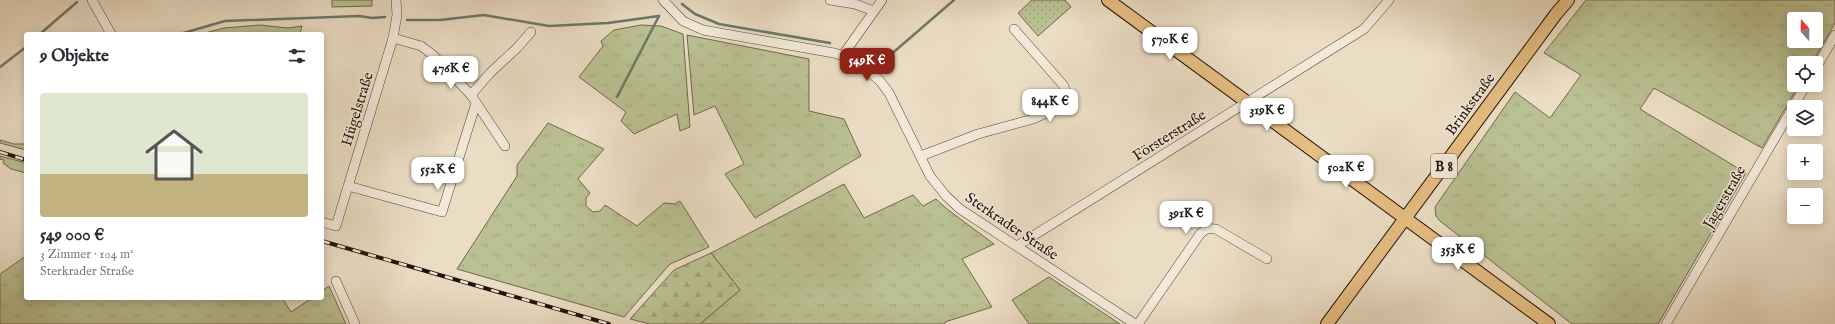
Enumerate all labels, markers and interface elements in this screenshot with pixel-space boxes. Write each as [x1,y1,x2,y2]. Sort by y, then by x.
north arrow [1787,12,1823,48]
map controls [1787,12,1823,224]
pin: 570K € [1137,27,1203,61]
text: 570K € [1151,31,1189,48]
icon: filters [286,45,308,67]
text: 9 Objekte [40,46,109,67]
pin: 549K € [834,48,900,82]
text: 549K € [849,52,885,69]
pin: 476K € [418,56,484,90]
button: locate [1787,56,1823,92]
text: 476K € [432,60,470,77]
street label: Brinkstraße [1441,69,1499,139]
street label: Hügelstraße [337,70,378,149]
pin: 844K € [1017,89,1083,123]
text: 844K € [1031,93,1069,110]
pin: 319K € [1234,98,1300,132]
button: layers [1787,100,1823,136]
text: 319K € [1249,102,1285,119]
street label: Försterstraße [1129,105,1209,165]
icon: home [138,119,210,191]
button: + [1787,144,1823,180]
road number: B 8 [1431,154,1457,178]
pin: 502K € [1313,155,1379,189]
pin: 552K € [405,157,471,191]
text: 502K € [1327,159,1365,176]
text: 552K € [420,161,456,178]
street label: Jägerstraße [1698,162,1750,234]
street label: Sterkrader Straße [962,188,1062,265]
button: − [1787,188,1823,224]
pin: 391K € [1153,201,1219,235]
text: 391K € [1168,205,1204,222]
text: 549 000 € [40,225,104,246]
pin: 353K € [1425,237,1491,271]
text: 353K € [1441,241,1475,258]
text: 3 Zimmer · 104 m² [40,246,134,263]
text: Sterkrader Straße [40,263,134,280]

